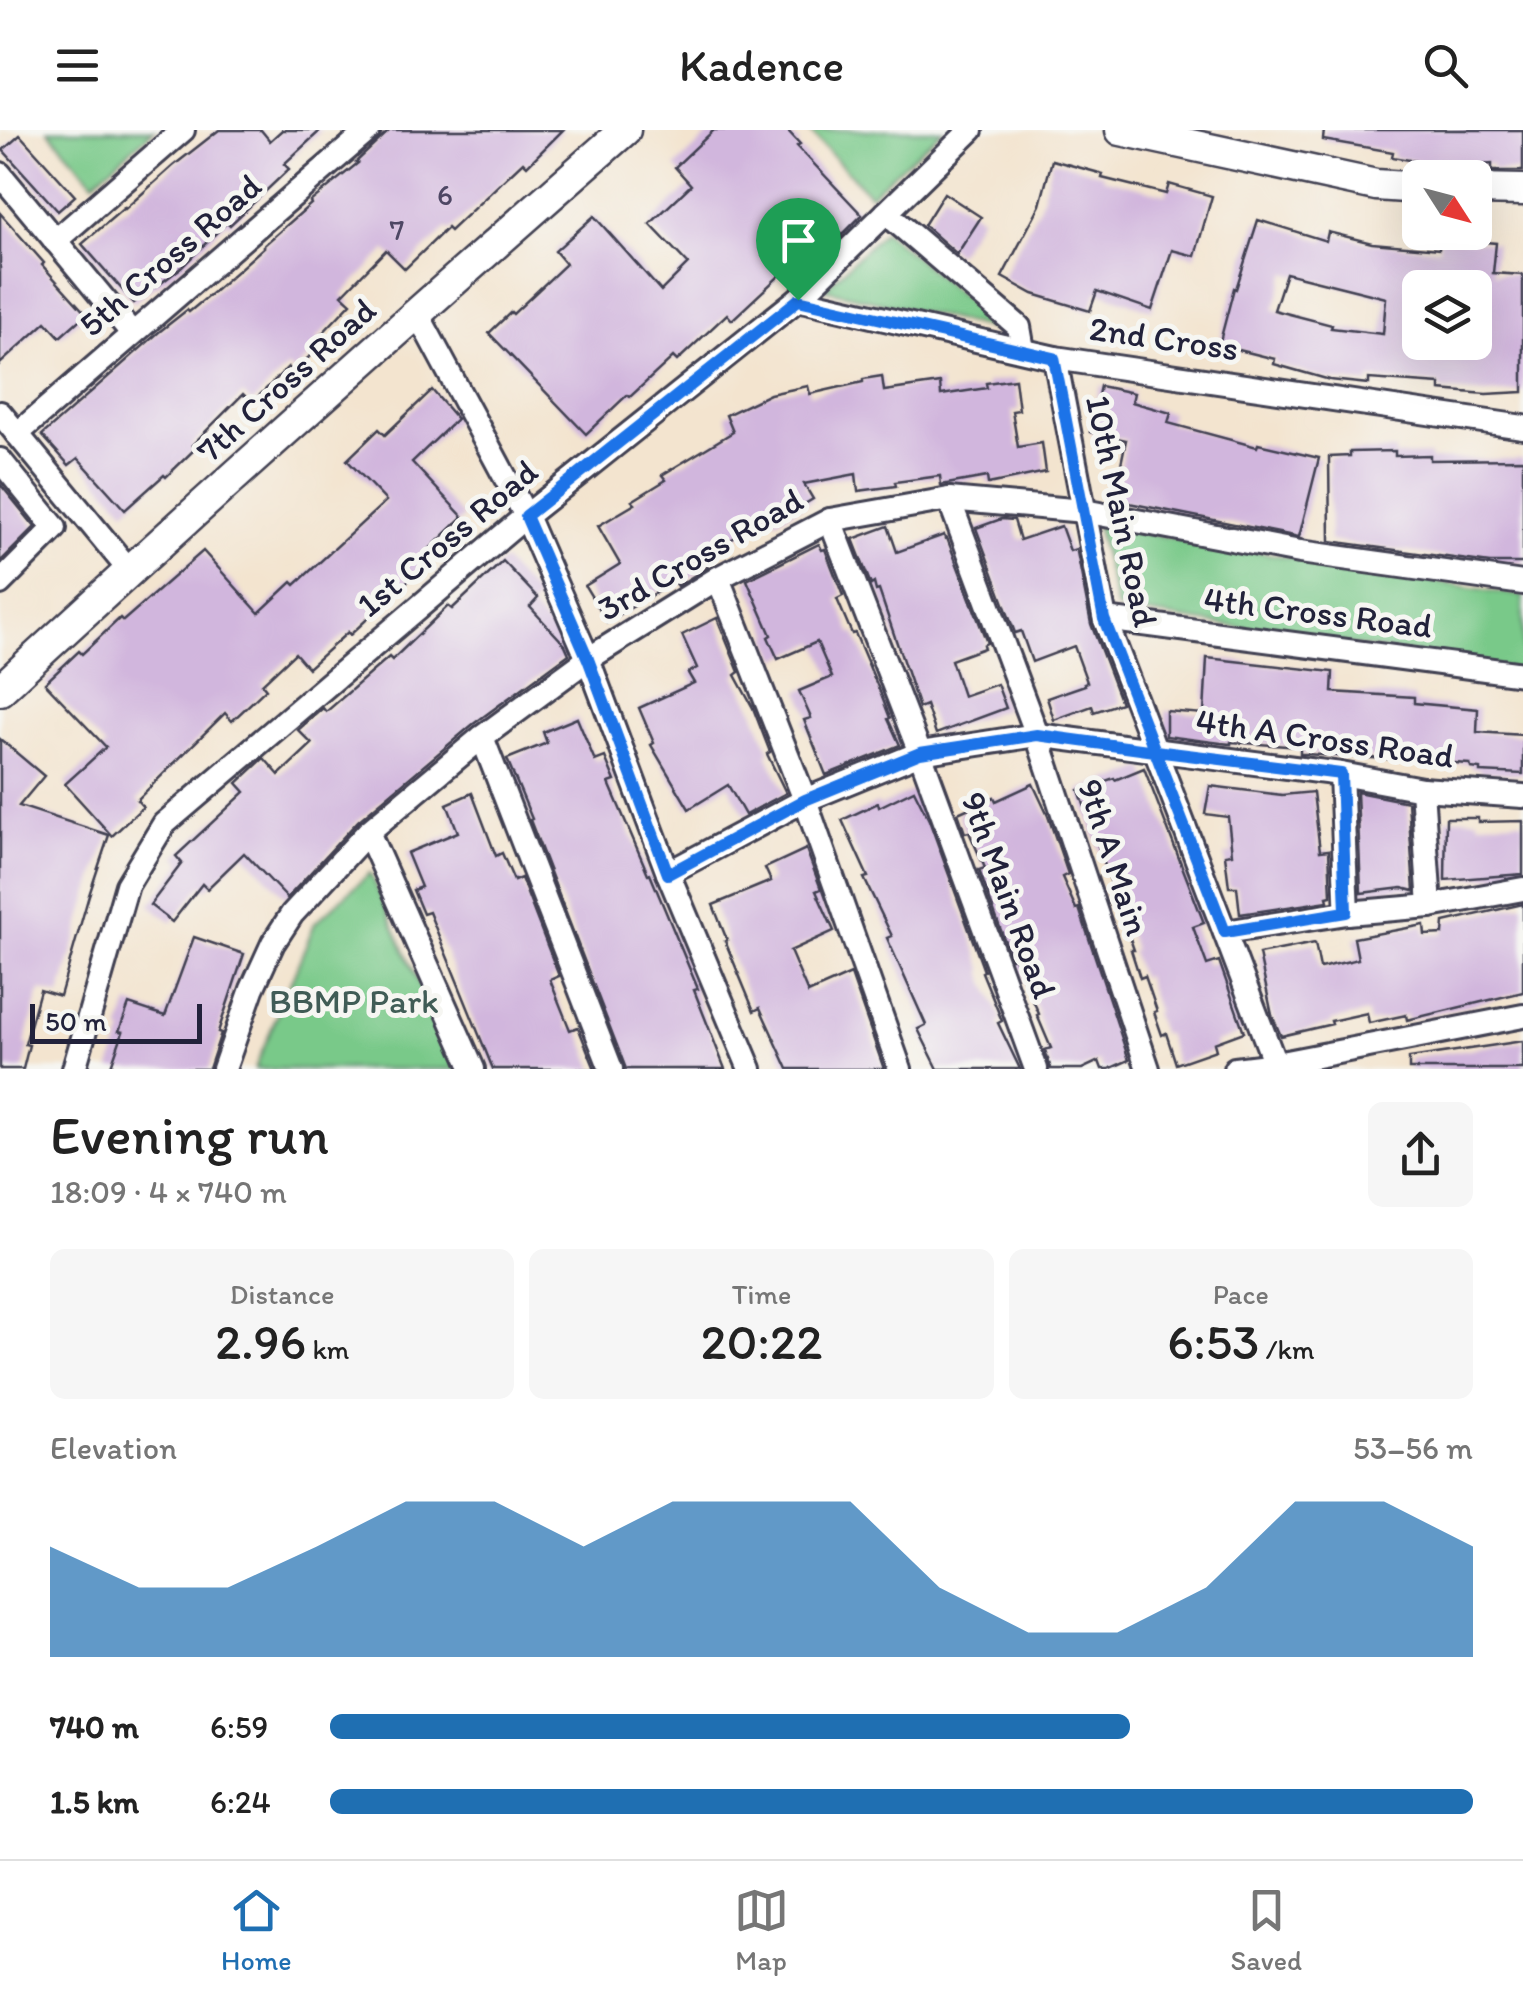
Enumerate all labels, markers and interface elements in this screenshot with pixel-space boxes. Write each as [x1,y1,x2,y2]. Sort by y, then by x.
icon: menu [50,38,105,93]
text: Kadence [679,38,844,92]
icon: search [1418,38,1473,93]
north arrow [1402,160,1492,250]
map controls [1402,160,1492,360]
street label: 5th Cross Road [70,165,270,345]
house number: 6 [437,176,453,213]
pin [756,198,841,301]
house number: 7 [390,211,405,248]
icon: arrive [771,213,826,268]
button: layers [1402,270,1492,360]
street label: 7th Cross Road [188,289,384,471]
street label: 2nd Cross [1087,307,1241,369]
street label: 10th Main Road [1077,391,1167,631]
street label: 1st Cross Road [348,450,546,626]
street label: 3rd Cross Road [590,478,810,630]
street label: 4th Cross Road [1201,577,1435,647]
street label: 4th A Cross Road [1193,699,1457,777]
street label: 9th A Main [1069,773,1159,941]
street label: 9th Main Road [952,786,1066,1004]
park label: BBMP Park [269,980,439,1022]
scale bar [30,999,202,1044]
text: 50 m [45,1004,107,1038]
text: Evening run [50,1102,329,1168]
button: share [1368,1102,1473,1207]
text: 18:09 · 4 × 740 m [50,1173,287,1211]
text: Distance [230,1277,335,1311]
text: Time [732,1277,791,1311]
text: Pace [1213,1277,1269,1311]
text: 2.96 [215,1311,306,1372]
text: 20:22 [701,1311,822,1372]
text: 6:53 [1167,1311,1259,1372]
text: km [306,1332,349,1366]
text: /km [1259,1332,1314,1366]
text: Elevation [50,1429,177,1467]
text: 53–56 m [1353,1429,1473,1467]
text: 740 m [50,1708,139,1746]
text: 6:59 [210,1708,268,1746]
text: 1.5 km [50,1783,139,1821]
text: 6:24 [210,1783,271,1821]
tab: Home [221,1883,292,1977]
tab: Map [734,1883,789,1977]
tab: Saved [1231,1883,1302,1977]

